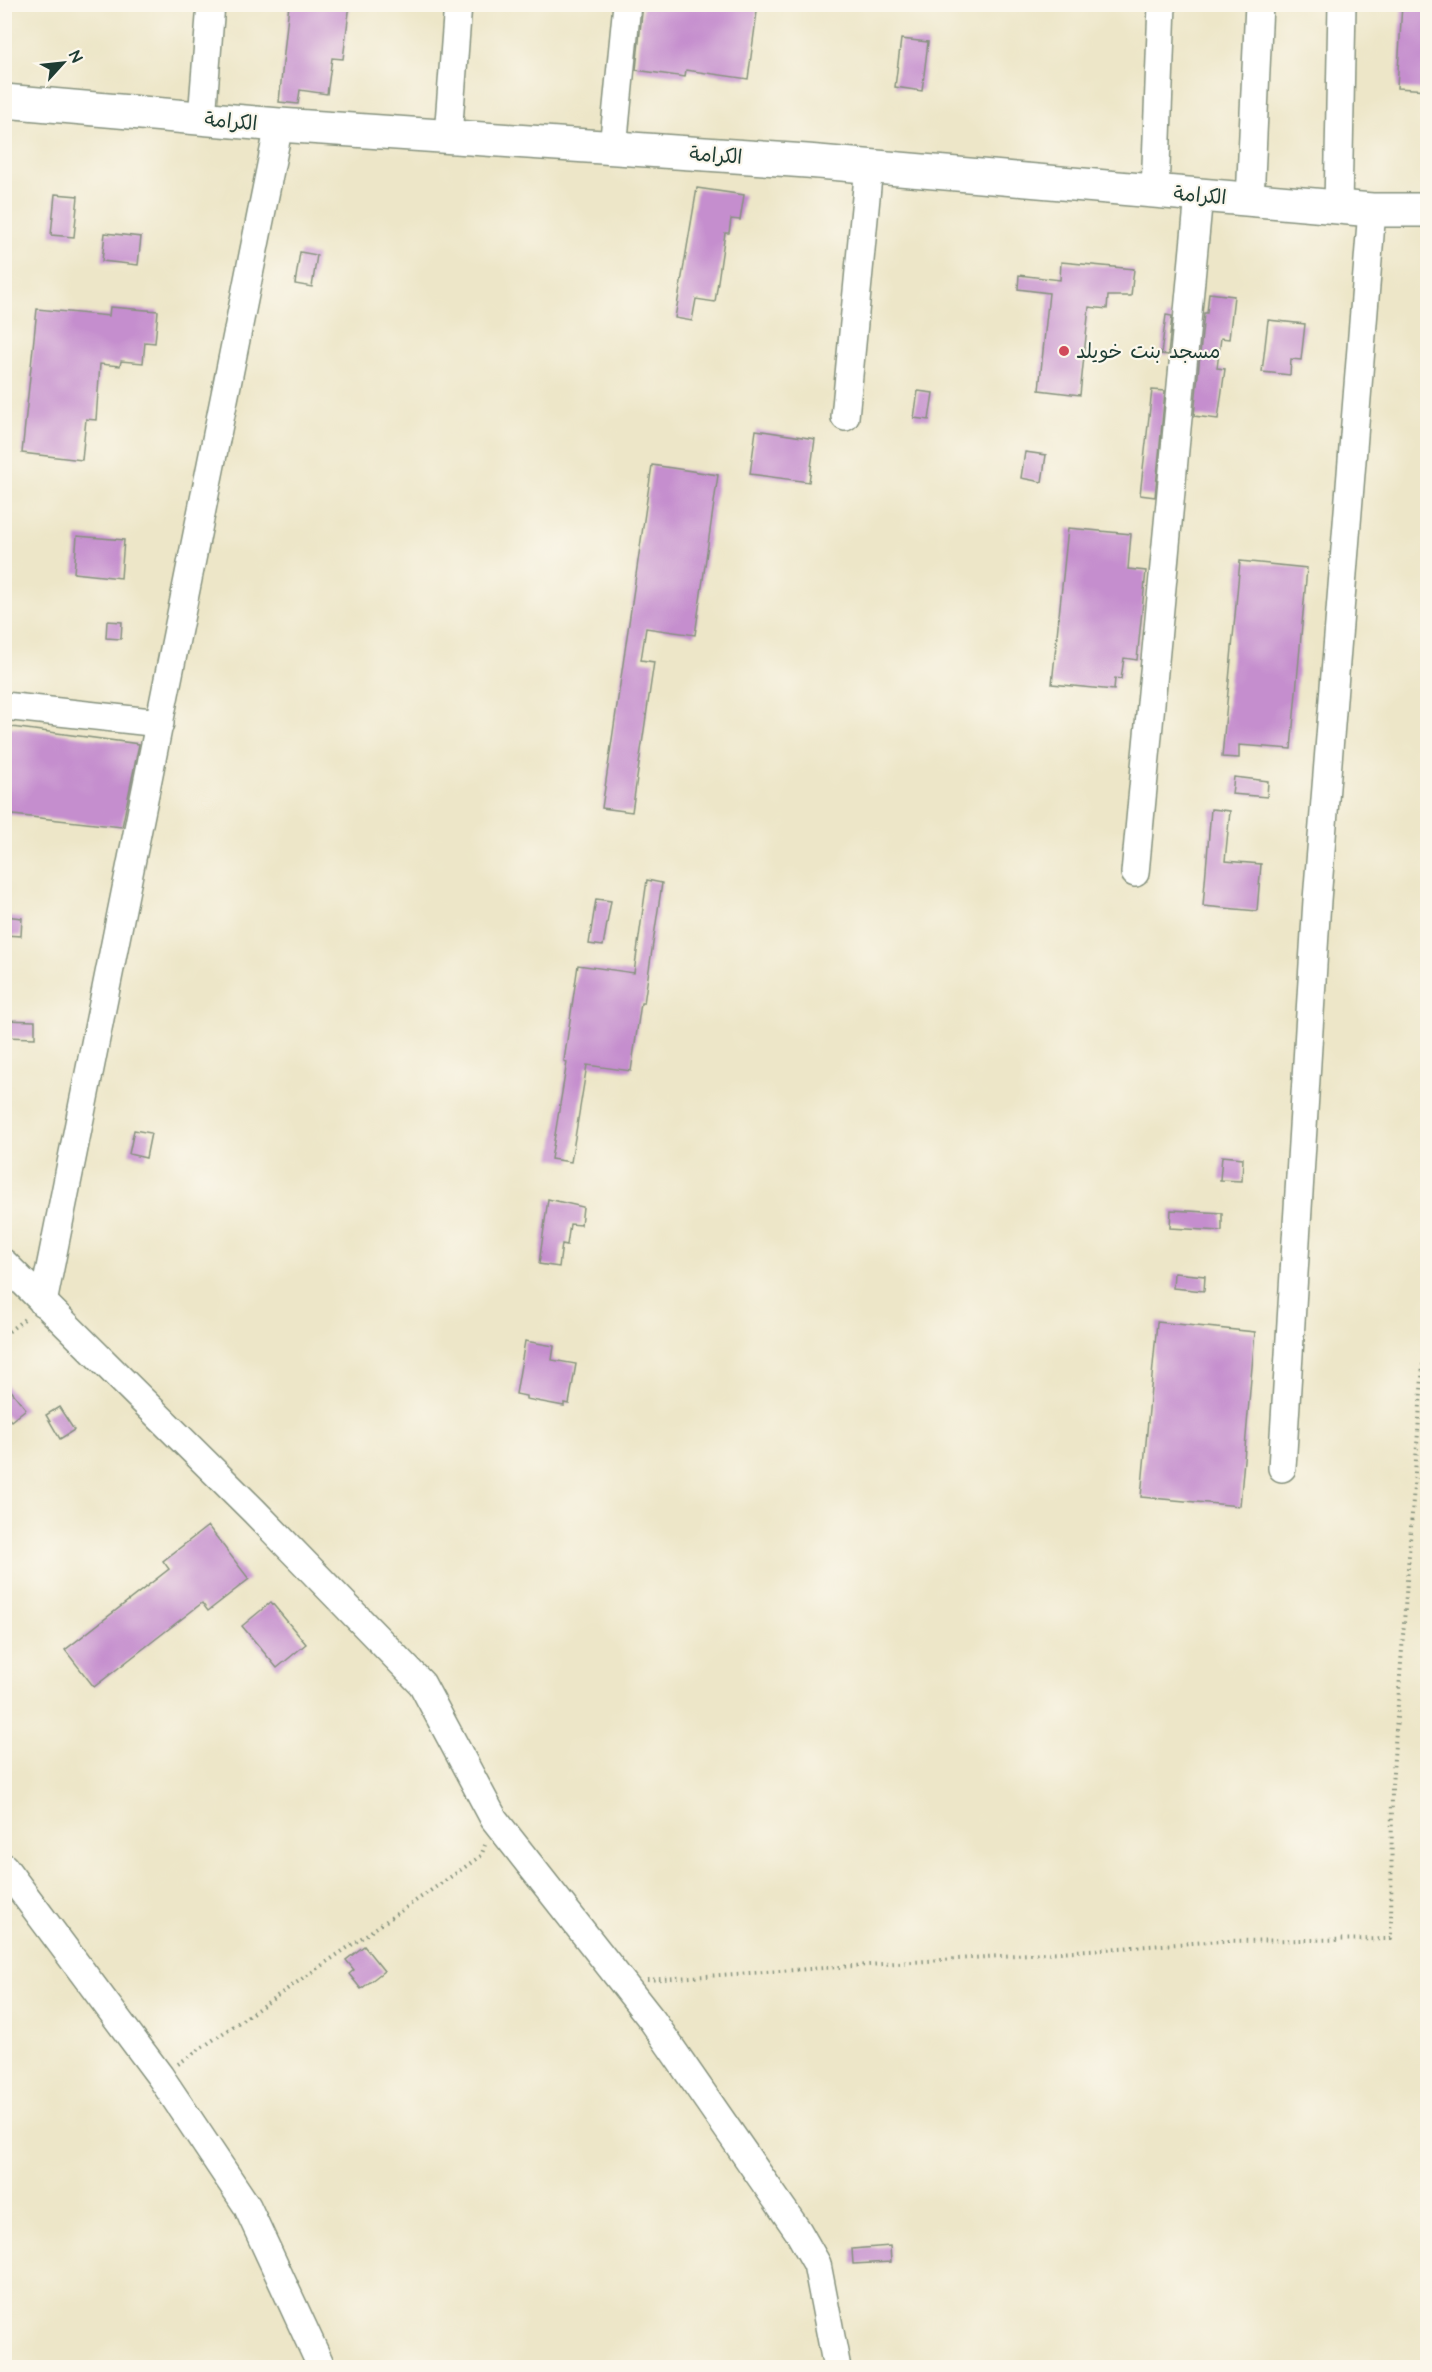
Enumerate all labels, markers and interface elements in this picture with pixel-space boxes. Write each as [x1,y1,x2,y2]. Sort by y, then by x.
north arrow [33,33,93,93]
text: N [63,47,88,66]
street label: الكرامة [203,106,259,138]
street label: الكرامة [688,140,743,172]
street label: الكرامة [1172,180,1228,212]
place label: مسجد بنت خويلد [1076,338,1220,366]
marker: مسجد بنت خويلد [1057,344,1071,358]

